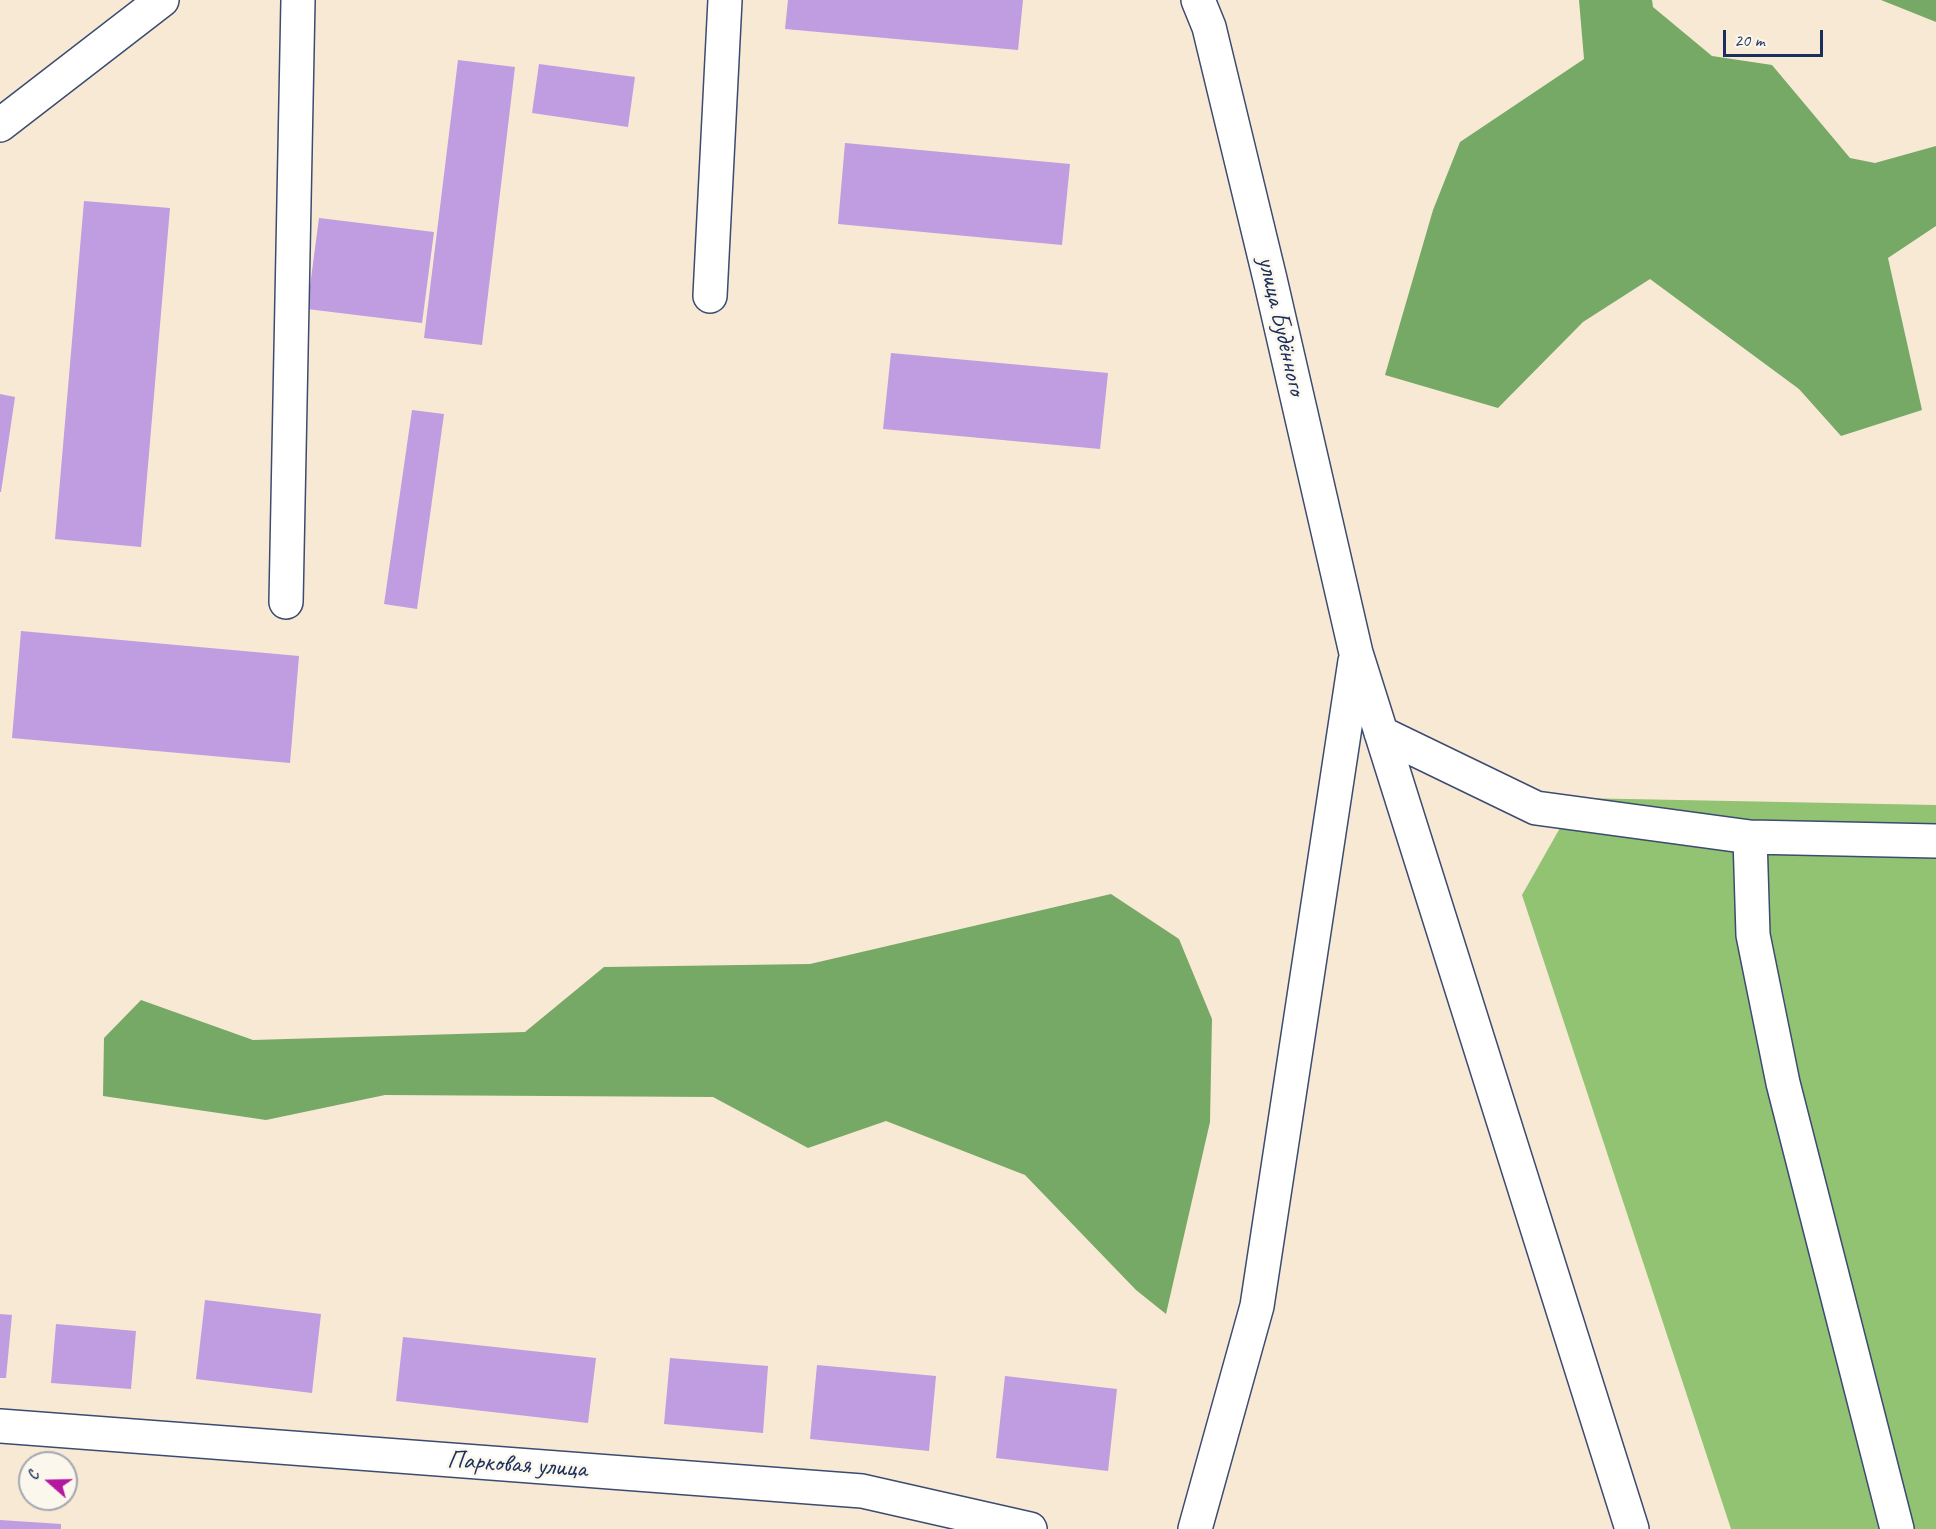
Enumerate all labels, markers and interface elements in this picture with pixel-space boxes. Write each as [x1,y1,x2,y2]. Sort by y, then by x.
scale bar [1726,18,1826,56]
text: 20 m [1734,29,1765,51]
street label: улица Будённого [1250,254,1312,398]
street label: Парковая улица [446,1445,588,1485]
north arrow [18,1451,78,1511]
text: С [22,1468,44,1483]

